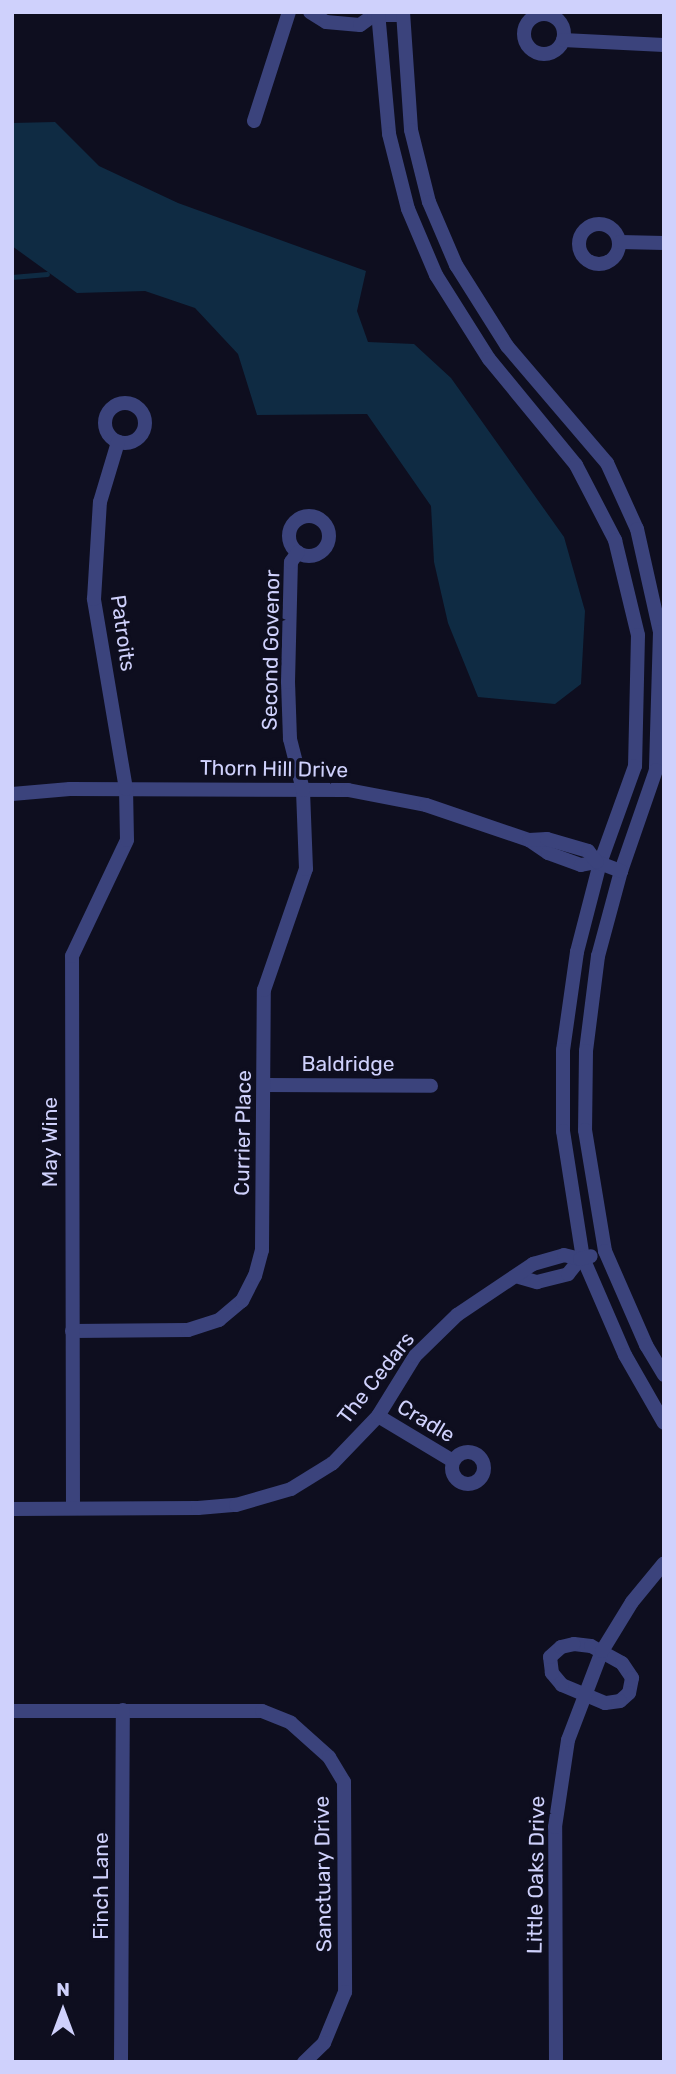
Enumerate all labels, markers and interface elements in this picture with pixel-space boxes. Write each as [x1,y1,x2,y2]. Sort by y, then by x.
street label: Second Govenor [257,570,285,730]
street label: Patroits [105,593,141,673]
street label: Thorn Hill Drive [200,755,348,783]
street label: Baldridge [301,1051,395,1077]
street label: Currier Place [229,1070,257,1196]
street label: May Wine [37,1096,63,1188]
street label: The Cedars [332,1327,420,1429]
street label: Cradle [393,1394,459,1448]
street label: Sanctuary Drive [309,1795,337,1953]
street label: Little Oaks Drive [522,1796,550,1954]
street label: Finch Lane [88,1832,114,1940]
north arrow [28,1976,98,2046]
text: N [56,1978,70,2001]

